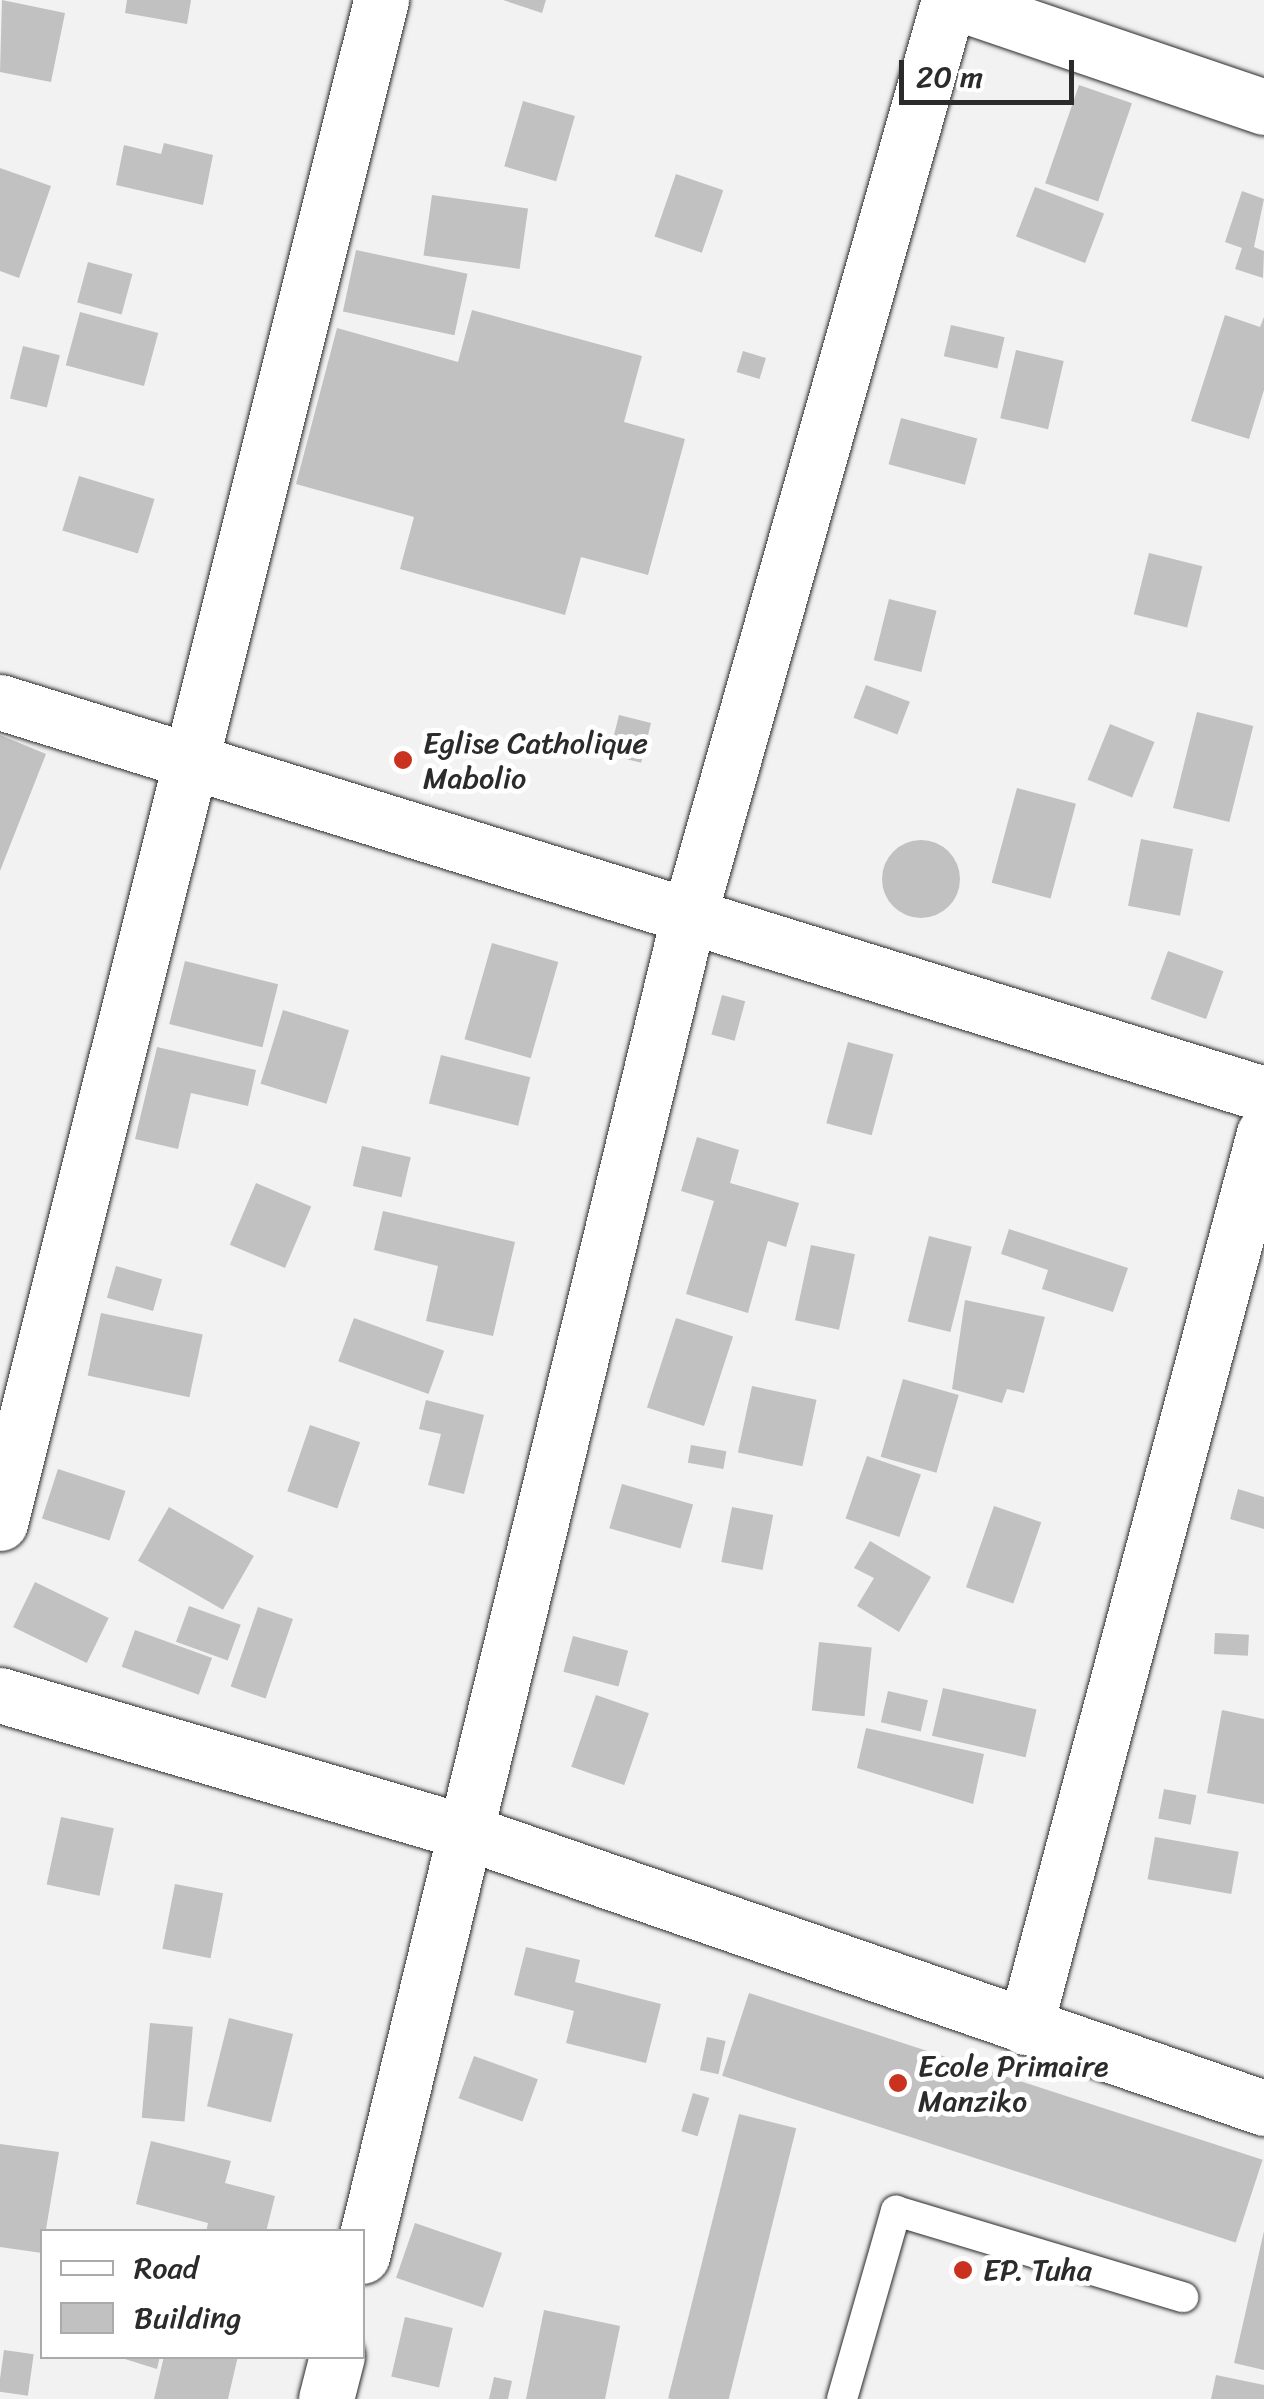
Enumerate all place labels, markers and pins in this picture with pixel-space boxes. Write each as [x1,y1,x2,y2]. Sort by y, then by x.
place label: Eglise Catholique Mabolio [423,725,648,796]
marker: Eglise Catholique Mabolio [392,749,414,771]
place label: Ecole Primaire Manziko [918,2048,1110,2118]
marker: Ecole Primaire Manziko [887,2072,909,2094]
place label: EP. Tuha [983,2252,1093,2288]
marker: EP. Tuha [952,2259,974,2281]

